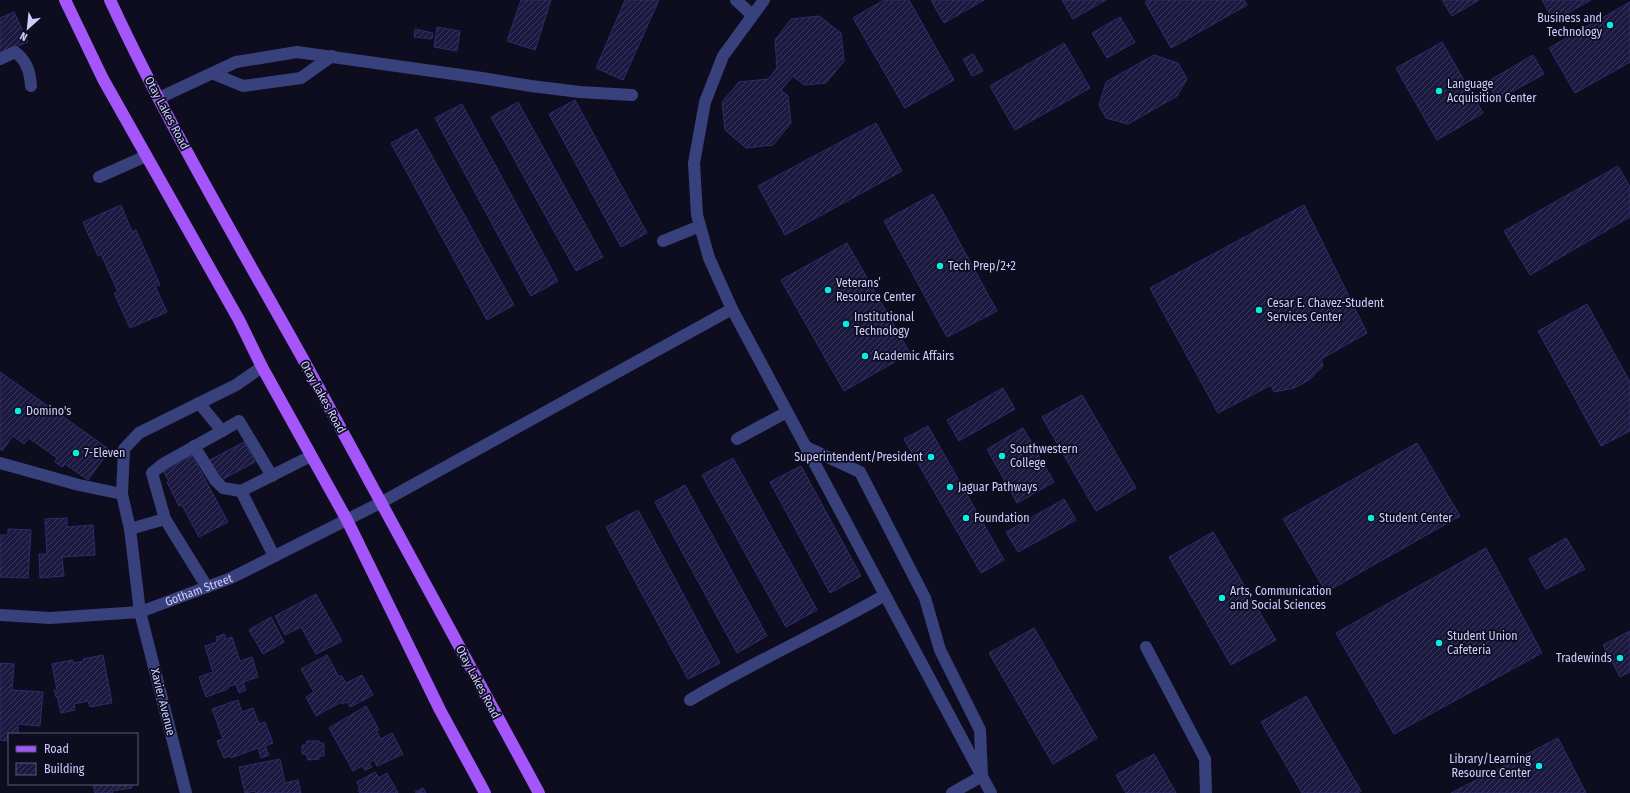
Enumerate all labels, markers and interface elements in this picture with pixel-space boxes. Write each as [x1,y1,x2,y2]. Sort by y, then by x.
north arrow [8,8,48,48]
place label: Business and Technology [1537,11,1603,39]
marker: Business and Technology [1605,20,1615,30]
text: N [18,29,30,44]
street label: Otay Lakes Road [142,74,192,152]
place label: Language Acquisition Center [1447,77,1537,105]
marker: Language Acquisition Center [1434,86,1444,96]
place label: Tech Prep/2+2 [948,259,1016,273]
marker: Tech Prep/2+2 [935,261,945,271]
place label: Veterans’ Resource Center [836,276,916,304]
marker: Veterans’ Resource Center [823,285,833,295]
place label: Cesar E. Chavez-Student Services Center [1267,296,1384,324]
marker: Cesar E. Chavez-Student Services Center [1254,305,1264,315]
place label: Institutional Technology [854,310,914,338]
marker: Institutional Technology [841,319,851,329]
place label: Academic Affairs [873,349,954,363]
marker: Academic Affairs [860,351,870,361]
street label: Otay Lakes Road [297,358,349,436]
place label: Domino's [26,404,71,418]
marker: Domino's [13,406,23,416]
place label: Southwestern College [1010,442,1078,470]
place label: 7-Eleven [84,446,125,460]
marker: 7-Eleven [71,448,81,458]
place label: Superintendent/President [794,450,923,464]
marker: Southwestern College [997,451,1007,461]
marker: Superintendent/President [926,452,936,462]
place label: Jaguar Pathways [958,480,1037,494]
marker: Jaguar Pathways [945,482,955,492]
place label: Foundation [974,511,1030,525]
place label: Student Center [1379,511,1453,525]
marker: Foundation [961,513,971,523]
marker: Student Center [1366,513,1376,523]
street label: Gotham Street [163,571,234,609]
place label: Arts, Communication and Social Sciences [1230,584,1332,612]
marker: Arts, Communication and Social Sciences [1217,593,1227,603]
place label: Student Union Cafeteria [1447,629,1518,657]
marker: Student Union Cafeteria [1434,638,1444,648]
street label: Otay Lakes Road [453,643,503,721]
place label: Tradewinds [1556,651,1612,665]
marker: Tradewinds [1615,653,1625,663]
street label: Xavier Avenue [148,667,178,737]
legend [8,733,138,785]
text: Road [44,742,69,756]
place label: Library/Learning Resource Center [1449,752,1532,780]
marker: Library/Learning Resource Center [1534,761,1544,771]
text: Building [44,762,85,776]

